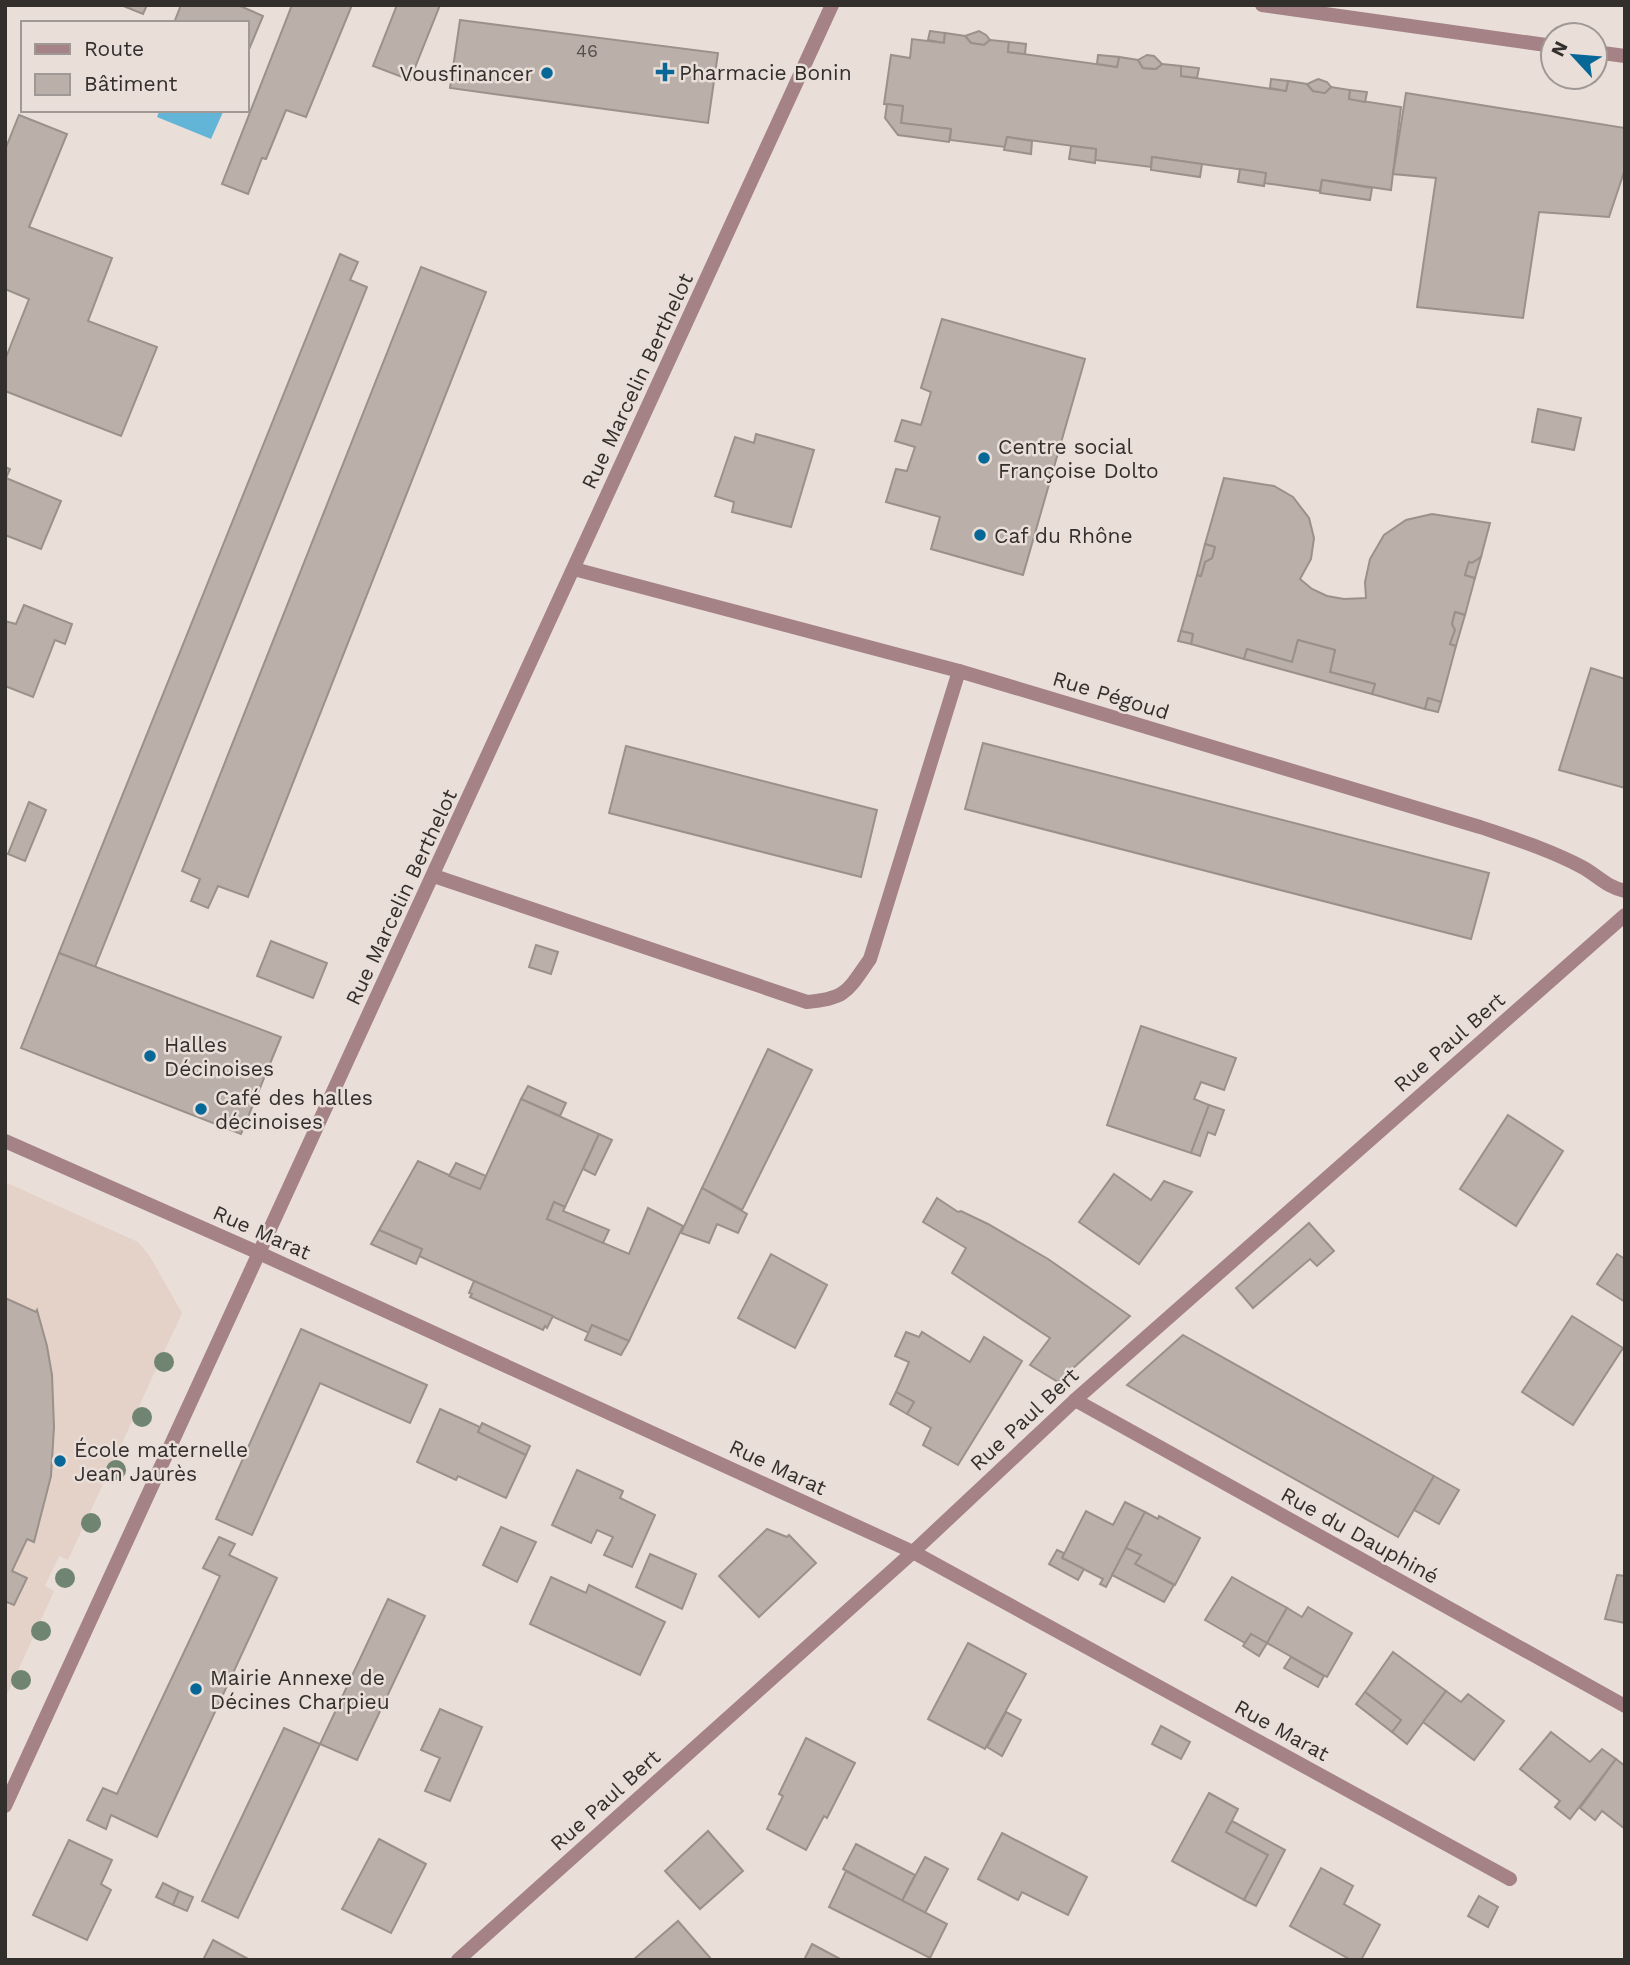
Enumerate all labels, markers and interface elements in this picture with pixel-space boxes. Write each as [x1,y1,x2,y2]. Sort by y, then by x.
legend [21,21,248,112]
north arrow [1539,21,1609,91]
text: Route [84,36,144,61]
text: N [1546,37,1573,60]
house number: 46 [576,40,598,61]
place label: Pharmacie Bonin [679,60,852,85]
place label: Vousfinancer [400,61,533,86]
marker: Pharmacie Bonin [657,64,673,80]
marker: Vousfinancer [539,65,555,81]
text: Bâtiment [84,71,178,96]
street label: Rue Marcelin Berthelot [576,269,698,493]
place label: Centre social Françoise Dolto [998,434,1159,483]
marker: Centre social Françoise Dolto [976,450,992,466]
place label: Caf du Rhône [994,523,1133,548]
marker: Caf du Rhône [972,527,988,543]
street label: Rue Pégoud [1050,665,1172,725]
street label: Rue Marcelin Berthelot [340,785,462,1009]
street label: Rue Paul Bert [1388,987,1510,1097]
place label: Halles Décinoises [164,1032,274,1081]
marker: Halles Décinoises [142,1048,158,1064]
place label: Café des halles décinoises [215,1085,373,1134]
marker: Café des halles décinoises [193,1101,209,1117]
street label: Rue Marat [209,1199,315,1265]
street label: Rue Paul Bert [965,1362,1084,1476]
street label: Rue Marat [725,1434,831,1500]
place label: École maternelle Jean Jaurès [74,1437,248,1486]
marker: École maternelle Jean Jaurès [52,1453,68,1469]
street label: Rue du Dauphiné [1277,1481,1443,1589]
place label: Mairie Annexe de Décines Charpieu [210,1665,390,1714]
marker: Mairie Annexe de Décines Charpieu [188,1681,204,1697]
street label: Rue Marat [1230,1694,1334,1766]
street label: Rue Paul Bert [545,1744,665,1856]

